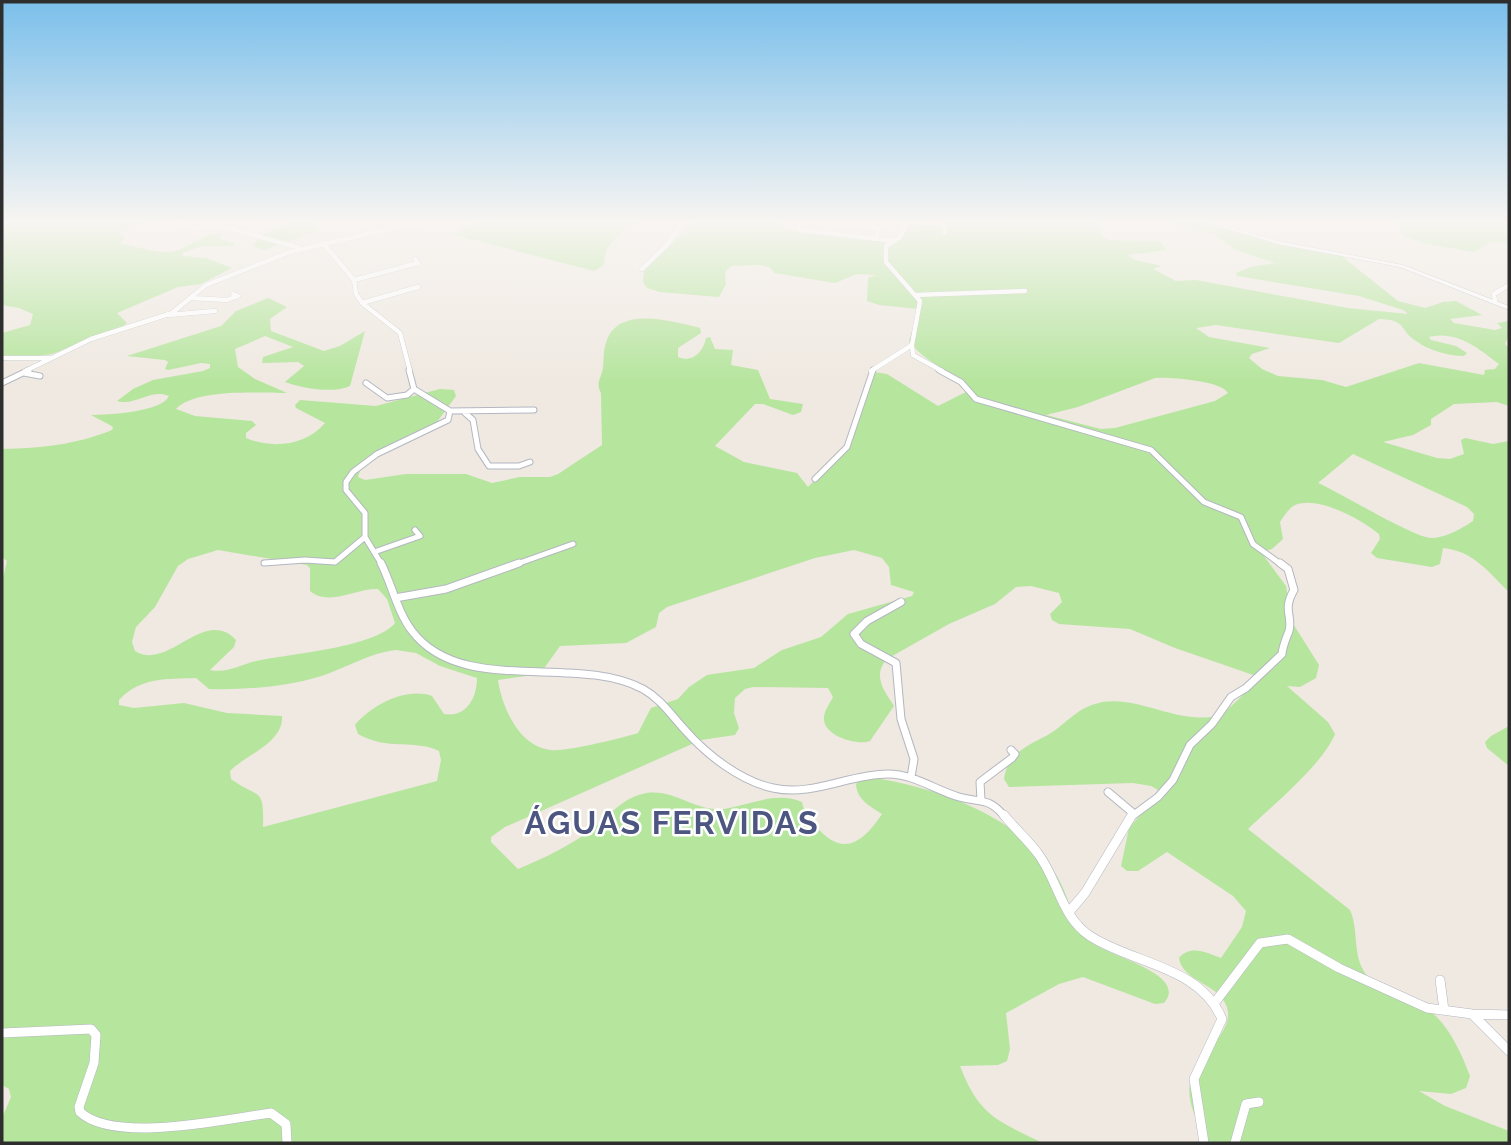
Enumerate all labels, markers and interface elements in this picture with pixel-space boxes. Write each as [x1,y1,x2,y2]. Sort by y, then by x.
district label: ÁGUAS FERVIDAS [524,804,820,841]

